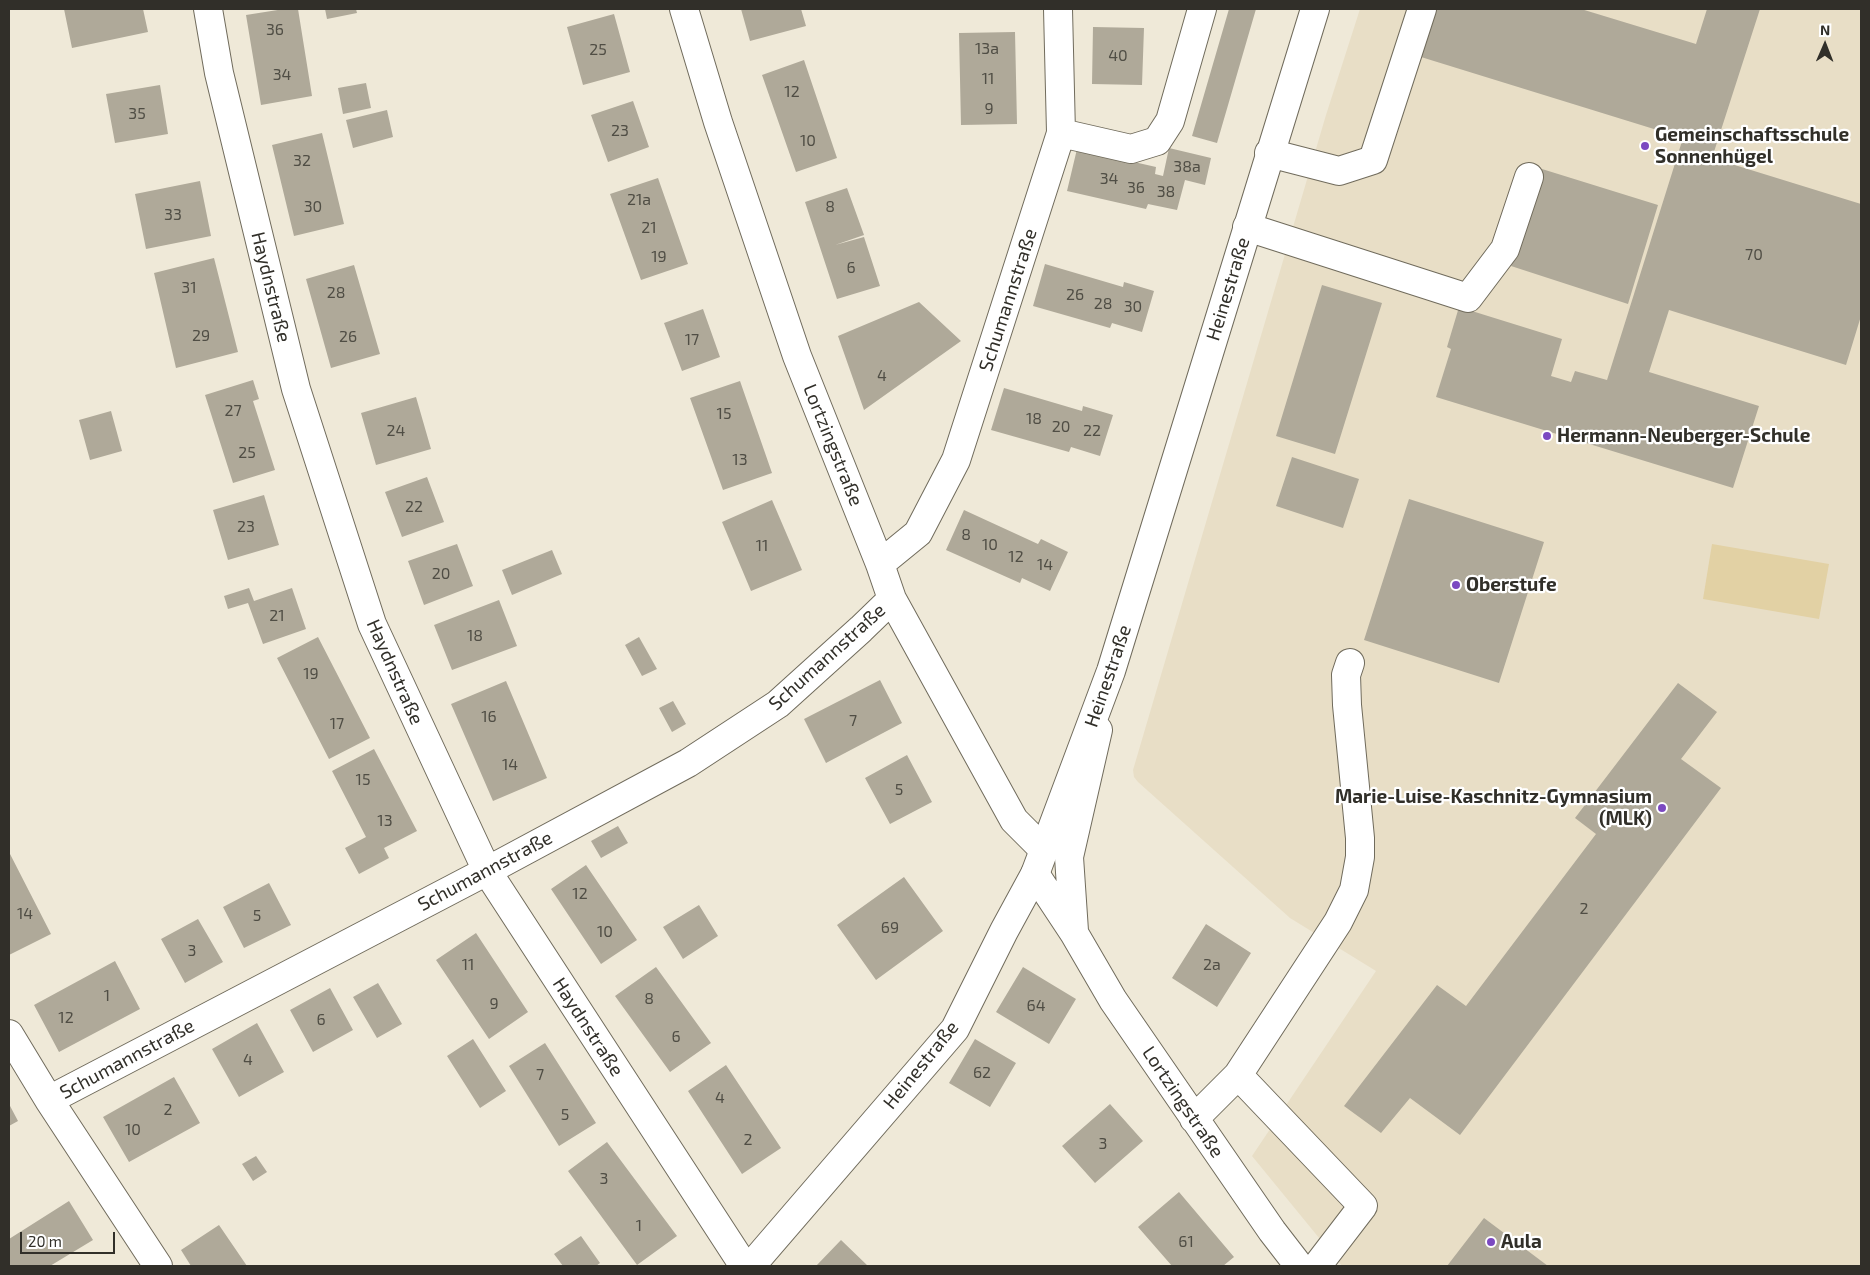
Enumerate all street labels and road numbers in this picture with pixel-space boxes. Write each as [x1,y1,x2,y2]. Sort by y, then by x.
street label: Schumannstraße [974,226,1042,374]
street label: Haydnstraße [246,229,296,345]
street label: Heinestraße [1201,235,1255,343]
street label: Lortzingstraße [798,381,868,509]
street label: Schumannstraße [764,599,890,715]
street label: Haydnstraße [362,616,428,728]
street label: Heinestraße [1080,622,1136,730]
street label: Schumannstraße [414,826,556,916]
street label: Haydnstraße [548,973,628,1081]
street label: Schumannstraße [56,1014,198,1104]
street label: Heinestraße [879,1016,963,1114]
street label: Lortzingstraße [1137,1042,1229,1162]

